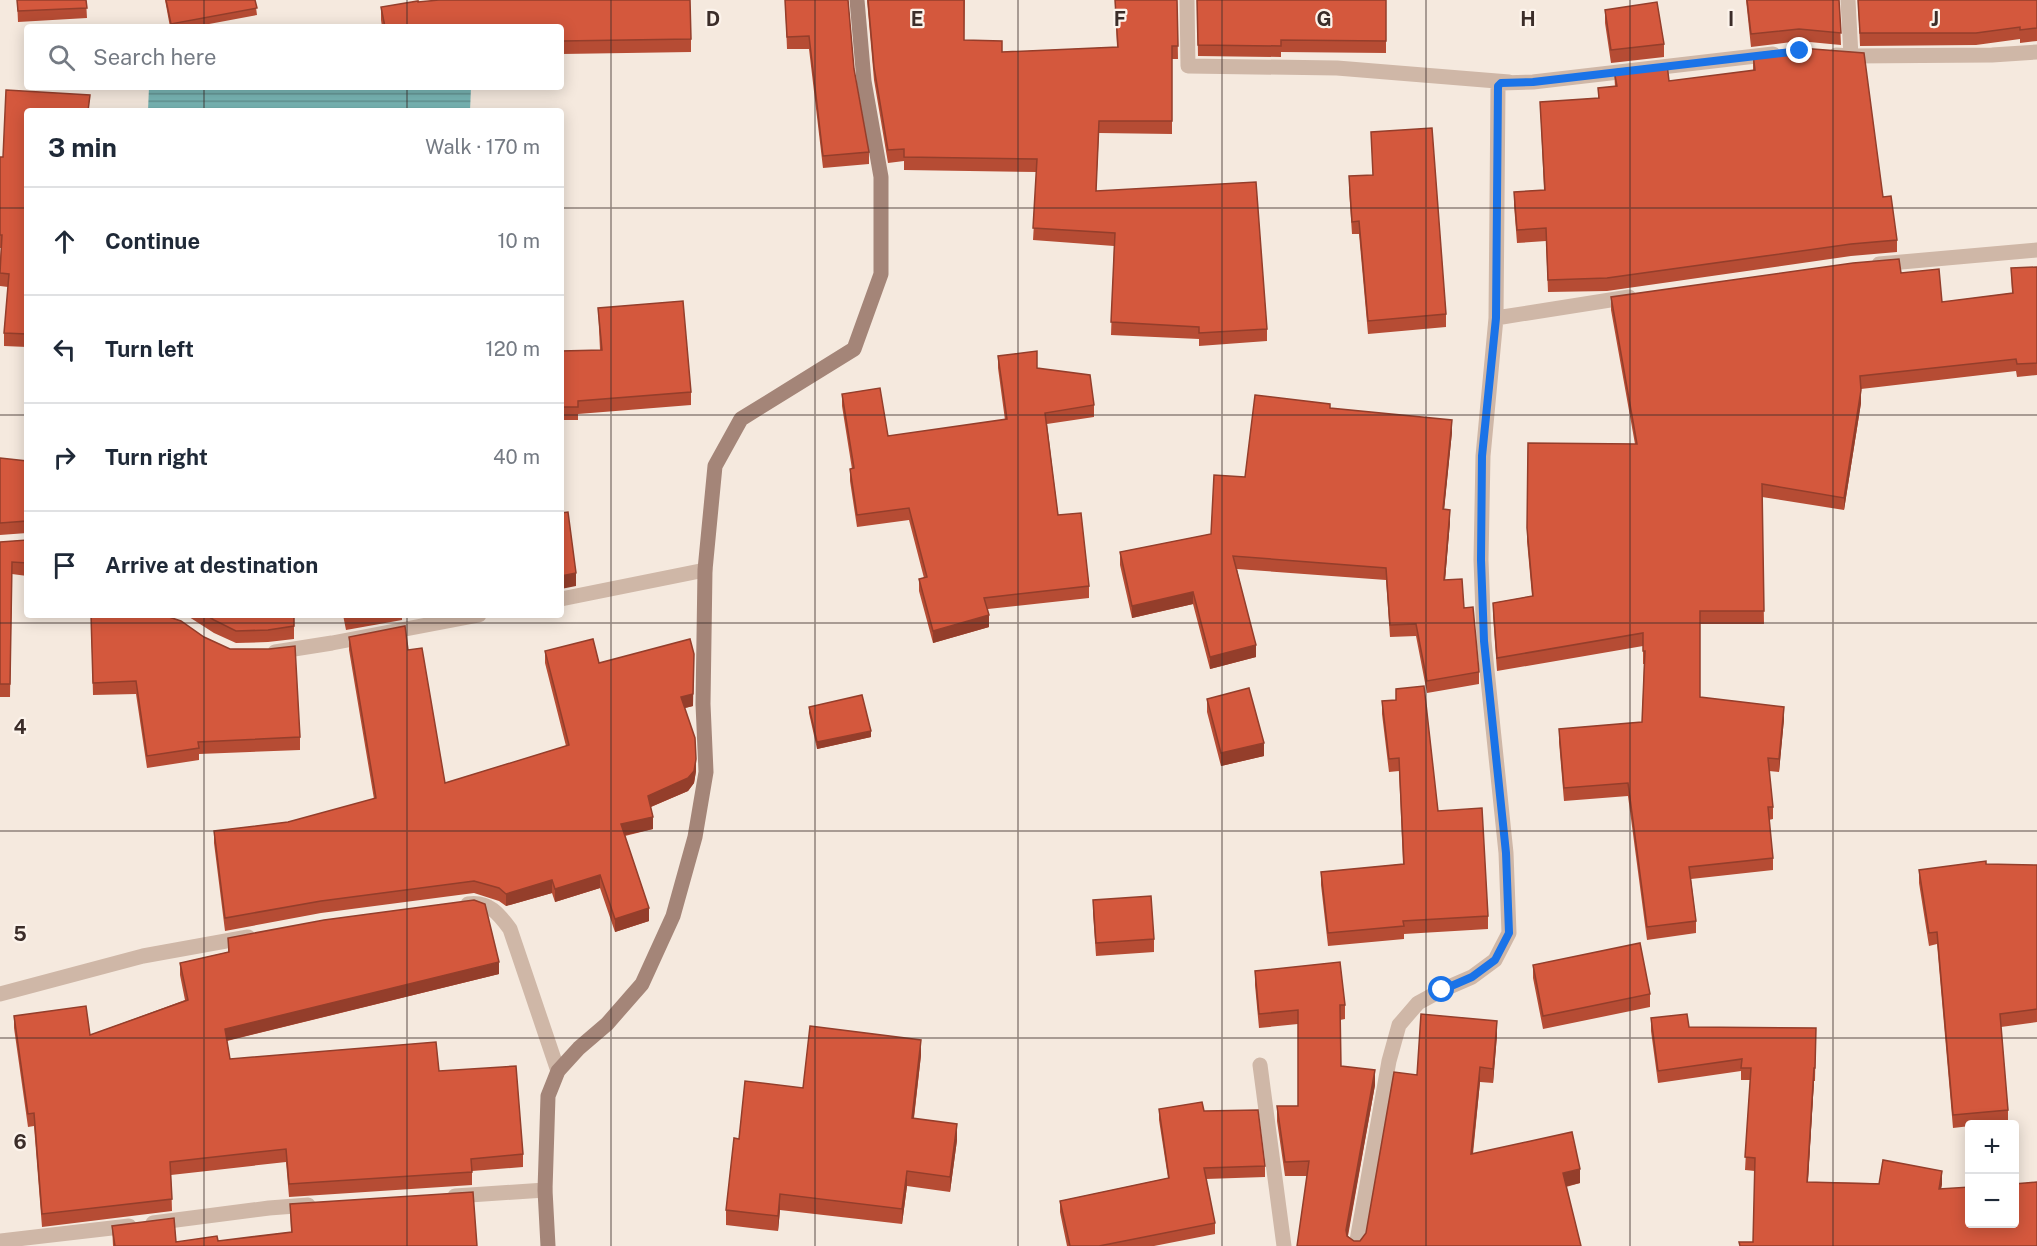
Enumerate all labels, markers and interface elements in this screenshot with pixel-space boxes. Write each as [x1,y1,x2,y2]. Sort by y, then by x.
text: D [706,7,720,31]
text: E [911,7,923,31]
text: F [1114,7,1126,31]
text: G [1316,7,1332,31]
text: H [1520,7,1536,31]
text: I [1728,7,1734,31]
text: J [1931,7,1939,31]
search box [24,24,564,90]
route end [1786,37,1812,63]
icon: search [45,41,78,74]
text: Search here [93,44,217,70]
text: 3 min [48,132,117,163]
text: Walk · 170 m [425,135,540,159]
icon: ahead [48,225,81,258]
text: Continue [105,228,200,254]
text: 10 m [497,229,540,253]
icon: left [48,333,81,366]
text: Turn left [105,336,194,362]
text: 120 m [486,337,540,361]
icon: right [48,441,81,474]
text: Turn right [105,444,208,470]
text: 40 m [493,445,540,469]
icon: arrive [48,549,81,582]
text: Arrive at destination [105,552,318,578]
text: 4 [13,715,27,739]
text: 5 [13,922,27,946]
route start [1428,976,1454,1002]
map controls [1965,1120,2019,1228]
button: + [1965,1120,2019,1174]
text: 6 [13,1130,27,1154]
button: − [1965,1174,2019,1228]

